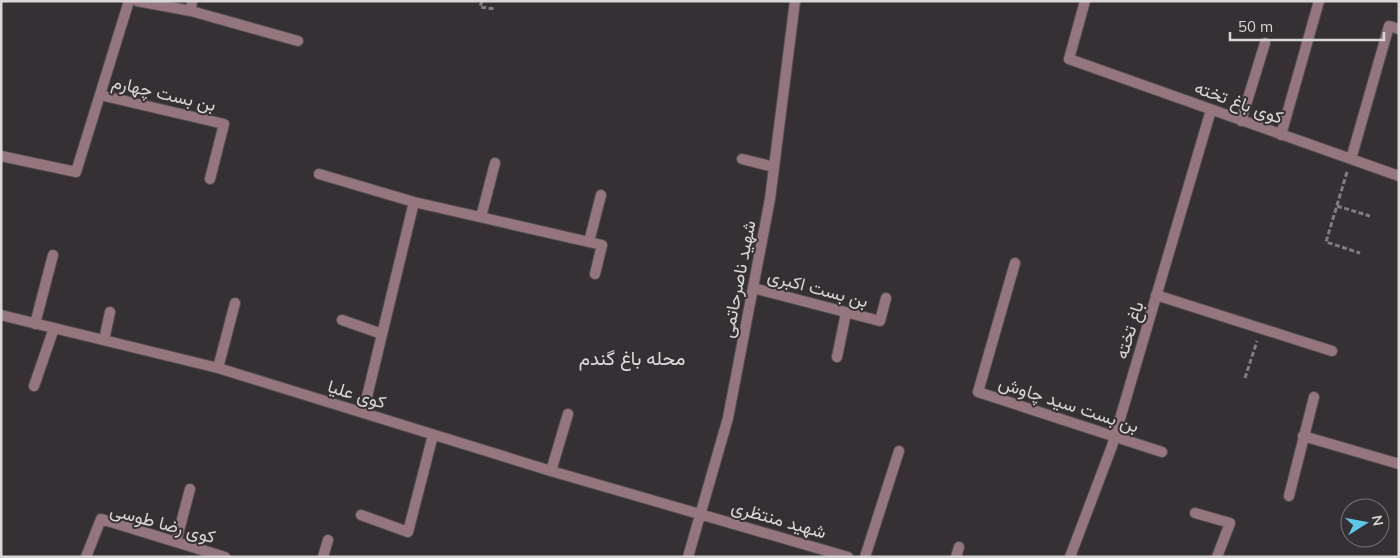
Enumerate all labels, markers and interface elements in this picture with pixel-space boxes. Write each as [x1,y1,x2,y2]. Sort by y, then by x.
scale bar [1230,10,1384,42]
text: 50 m [1238,17,1273,36]
street label: بن بست چهارم [109,70,218,117]
street label: کوی باغ تخته [1191,75,1286,130]
street label: شهید ناصرحاتمی [715,218,761,340]
street label: بن بست اکبری [765,264,871,312]
street label: باغ تخته [1109,298,1150,362]
district label: محله باغ گندم [579,346,685,371]
street label: بن بست سید چاوش [996,371,1142,438]
street label: کوی علیا [325,374,389,414]
street label: شهید منتظری [729,494,829,544]
street label: کوی رضا طوسی [108,498,218,548]
north arrow [1340,498,1390,548]
text: N [1368,514,1388,527]

